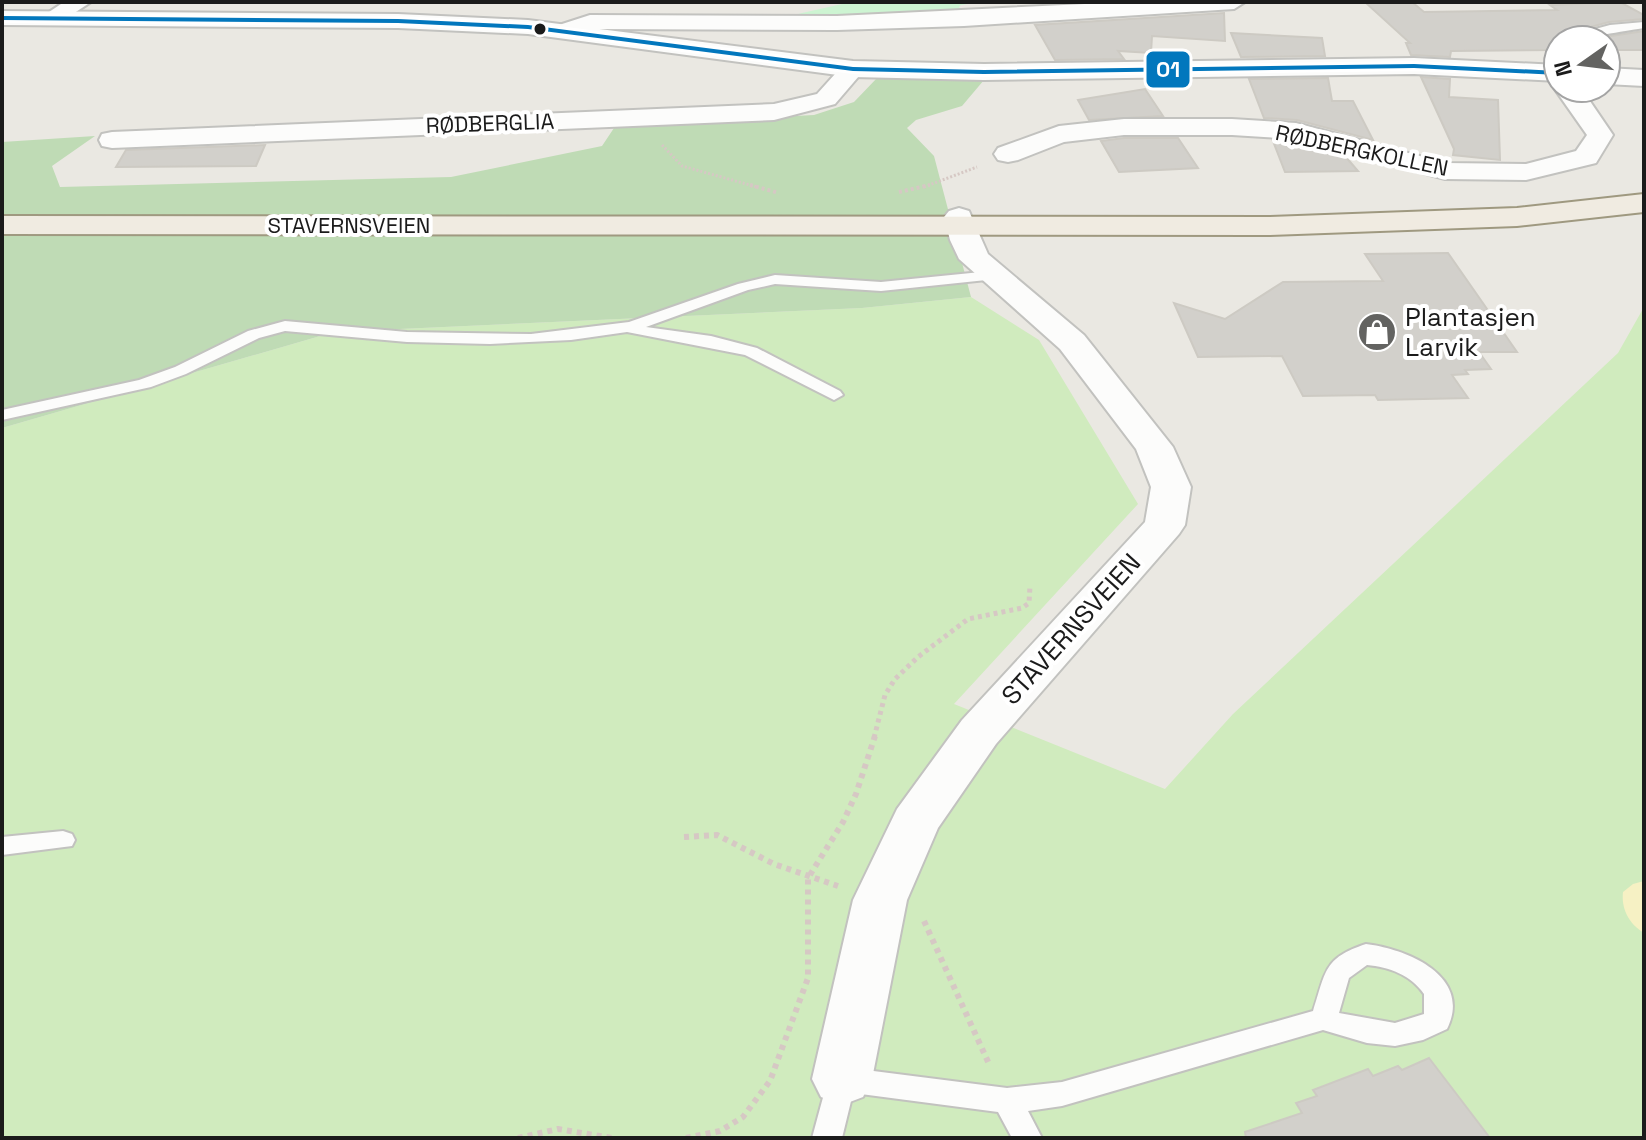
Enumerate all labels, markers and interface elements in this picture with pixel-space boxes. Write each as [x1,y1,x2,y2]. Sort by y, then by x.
unlabelled marker [532,21,548,37]
north arrow [1542,24,1622,104]
line badge: 01 [1145,50,1191,89]
text: 01 [1156,55,1180,83]
text: N [1547,58,1578,79]
street label: RØDBERGLIA [425,107,555,139]
street label: RØDBERGKOLLEN [1273,118,1451,182]
street label: STAVERNSVEIEN [268,211,430,239]
place label: Plantasjen Larvik [1405,300,1536,364]
shop icon: Plantasjen Larvik [1356,311,1398,353]
street label: STAVERNSVEIEN [994,546,1148,712]

